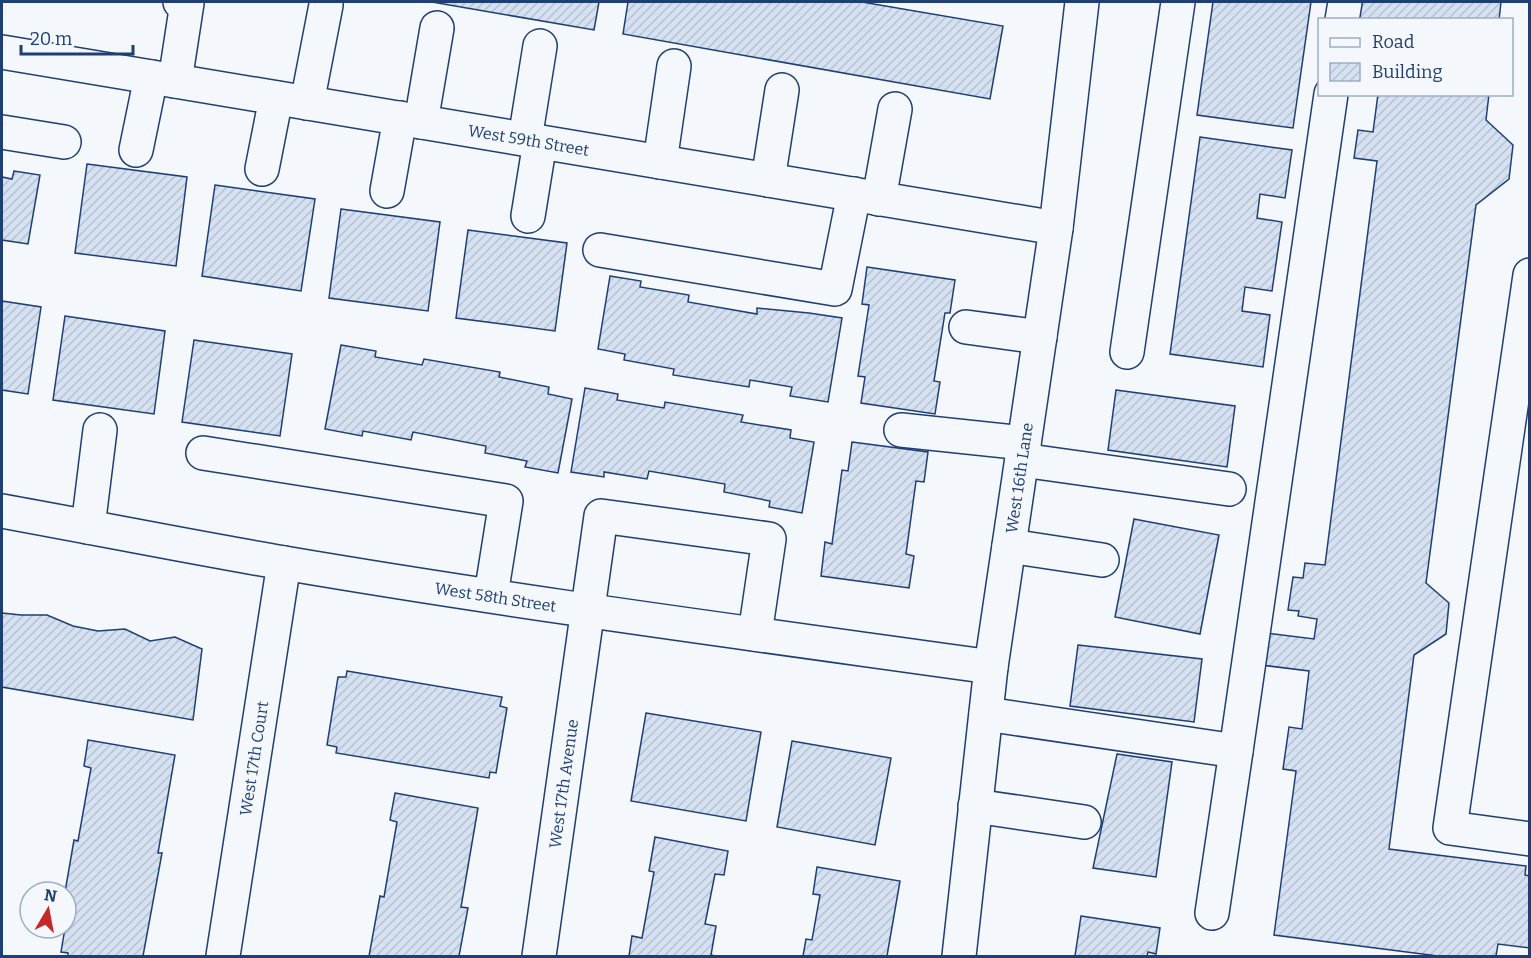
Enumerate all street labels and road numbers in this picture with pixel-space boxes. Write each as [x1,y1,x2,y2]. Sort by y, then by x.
street label: West 59th Street [467,120,591,159]
street label: West 16th Lane [1001,421,1037,534]
street label: West 58th Street [433,578,558,615]
street label: West 17th Court [235,700,272,817]
street label: West 17th Avenue [545,718,582,849]

